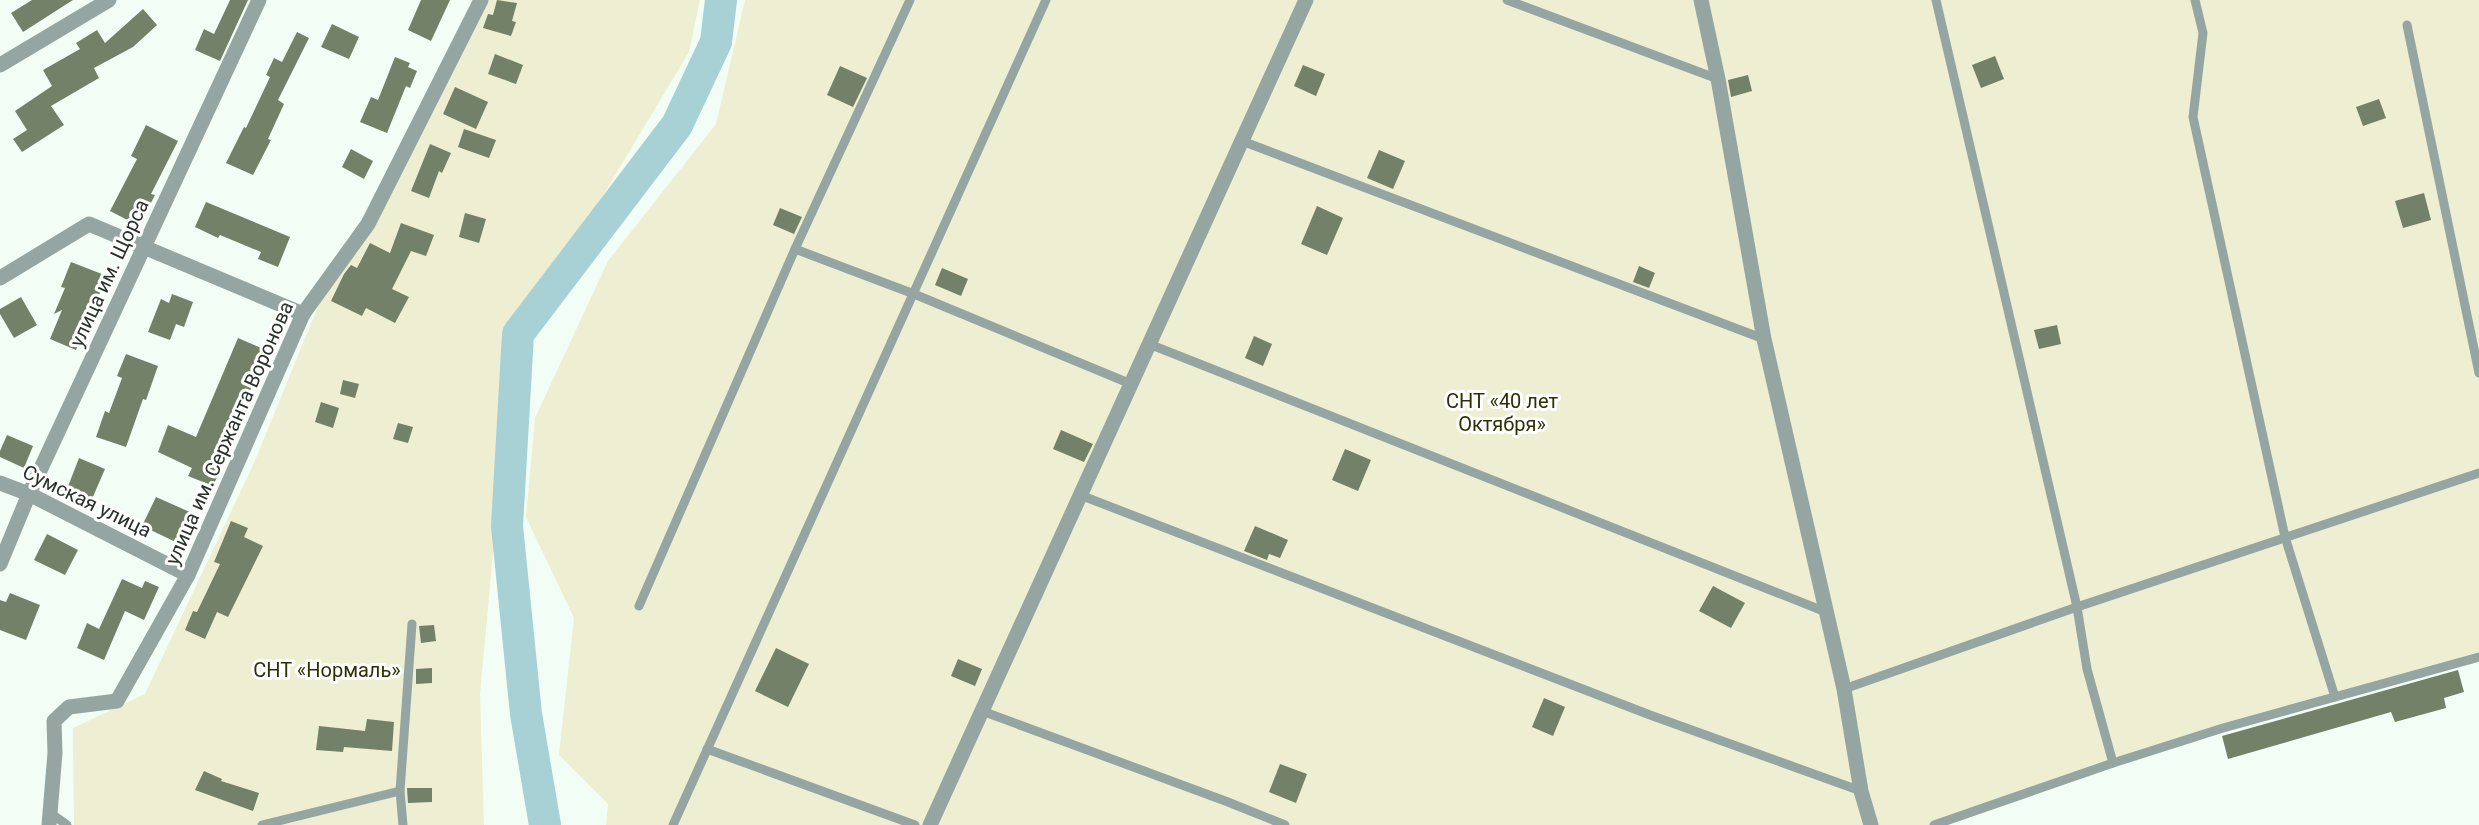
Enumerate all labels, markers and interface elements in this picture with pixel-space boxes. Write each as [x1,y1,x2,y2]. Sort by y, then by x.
street label: улица им. Щорса [64,195,154,351]
street label: улица им. Сержанта Воронова [160,297,298,569]
park label: СНТ «40 лет Октября» [1446,389,1558,436]
street label: Сумская улица [19,459,155,543]
park label: СНТ «Нормаль» [253,658,401,682]

